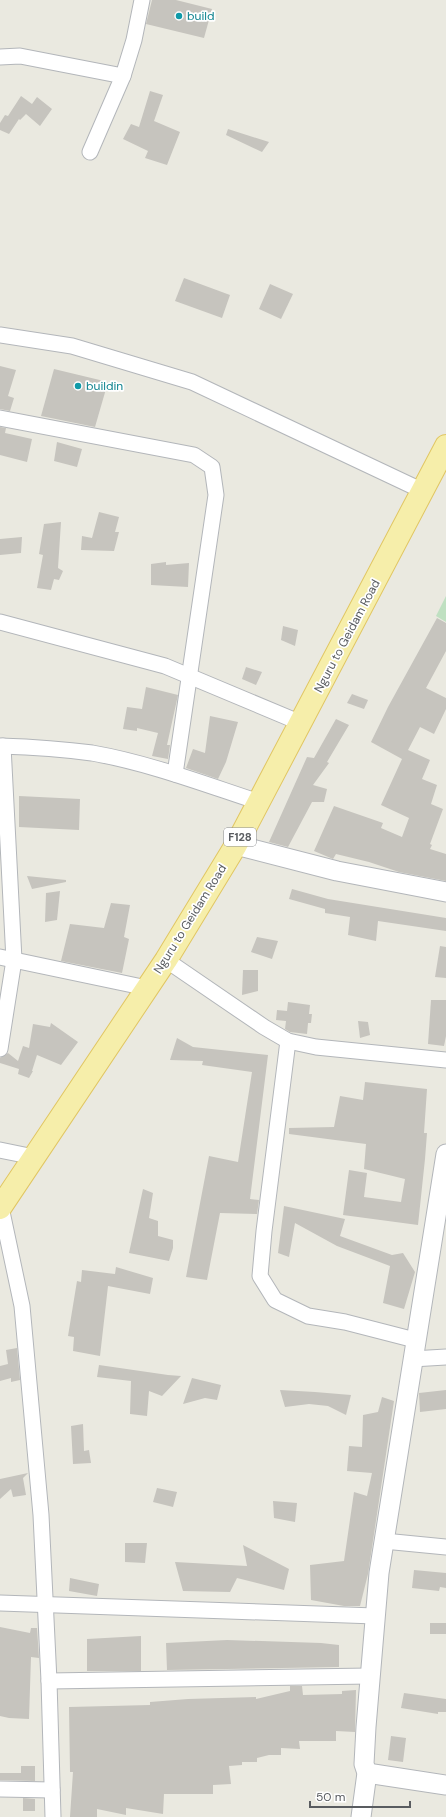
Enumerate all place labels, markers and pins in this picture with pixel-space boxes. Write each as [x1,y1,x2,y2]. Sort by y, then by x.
place label: build [187,8,214,24]
marker: build [174,11,184,21]
place label: buildin [86,378,123,394]
marker: buildin [73,381,83,391]

